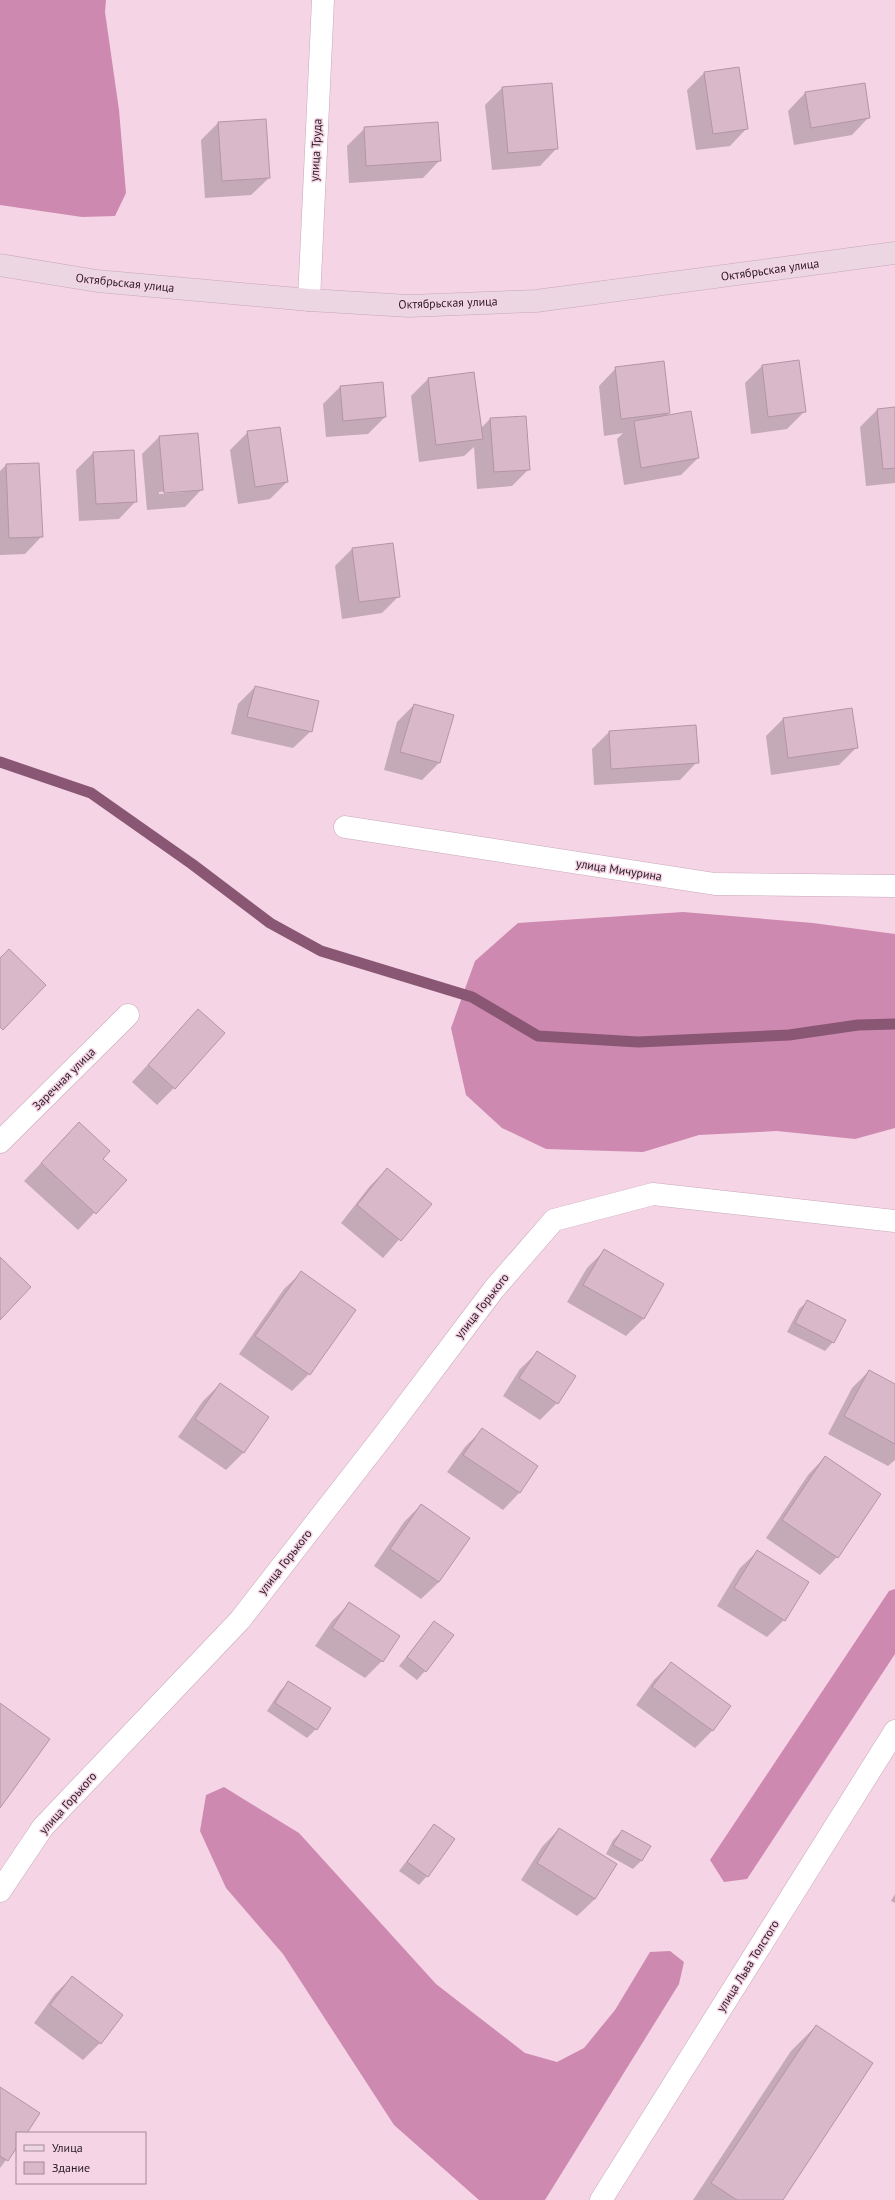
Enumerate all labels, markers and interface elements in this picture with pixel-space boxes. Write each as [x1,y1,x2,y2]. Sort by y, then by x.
street label: улица Труда [306,118,325,182]
street label: Октябрьская улица [720,255,820,284]
street label: Октябрьская улица [75,270,175,295]
street label: Октябрьская улица [398,293,498,312]
street label: улица Мичурина [575,855,663,884]
street label: Заречная улица [29,1044,98,1113]
street label: улица Горького [451,1270,512,1341]
street label: улица Горького [254,1526,315,1597]
street label: улица Горького [36,1768,100,1837]
street label: улица Льва Толстого [713,1917,782,2015]
legend [16,2132,146,2184]
text: Улица [52,2140,83,2155]
text: Здание [52,2160,90,2175]

